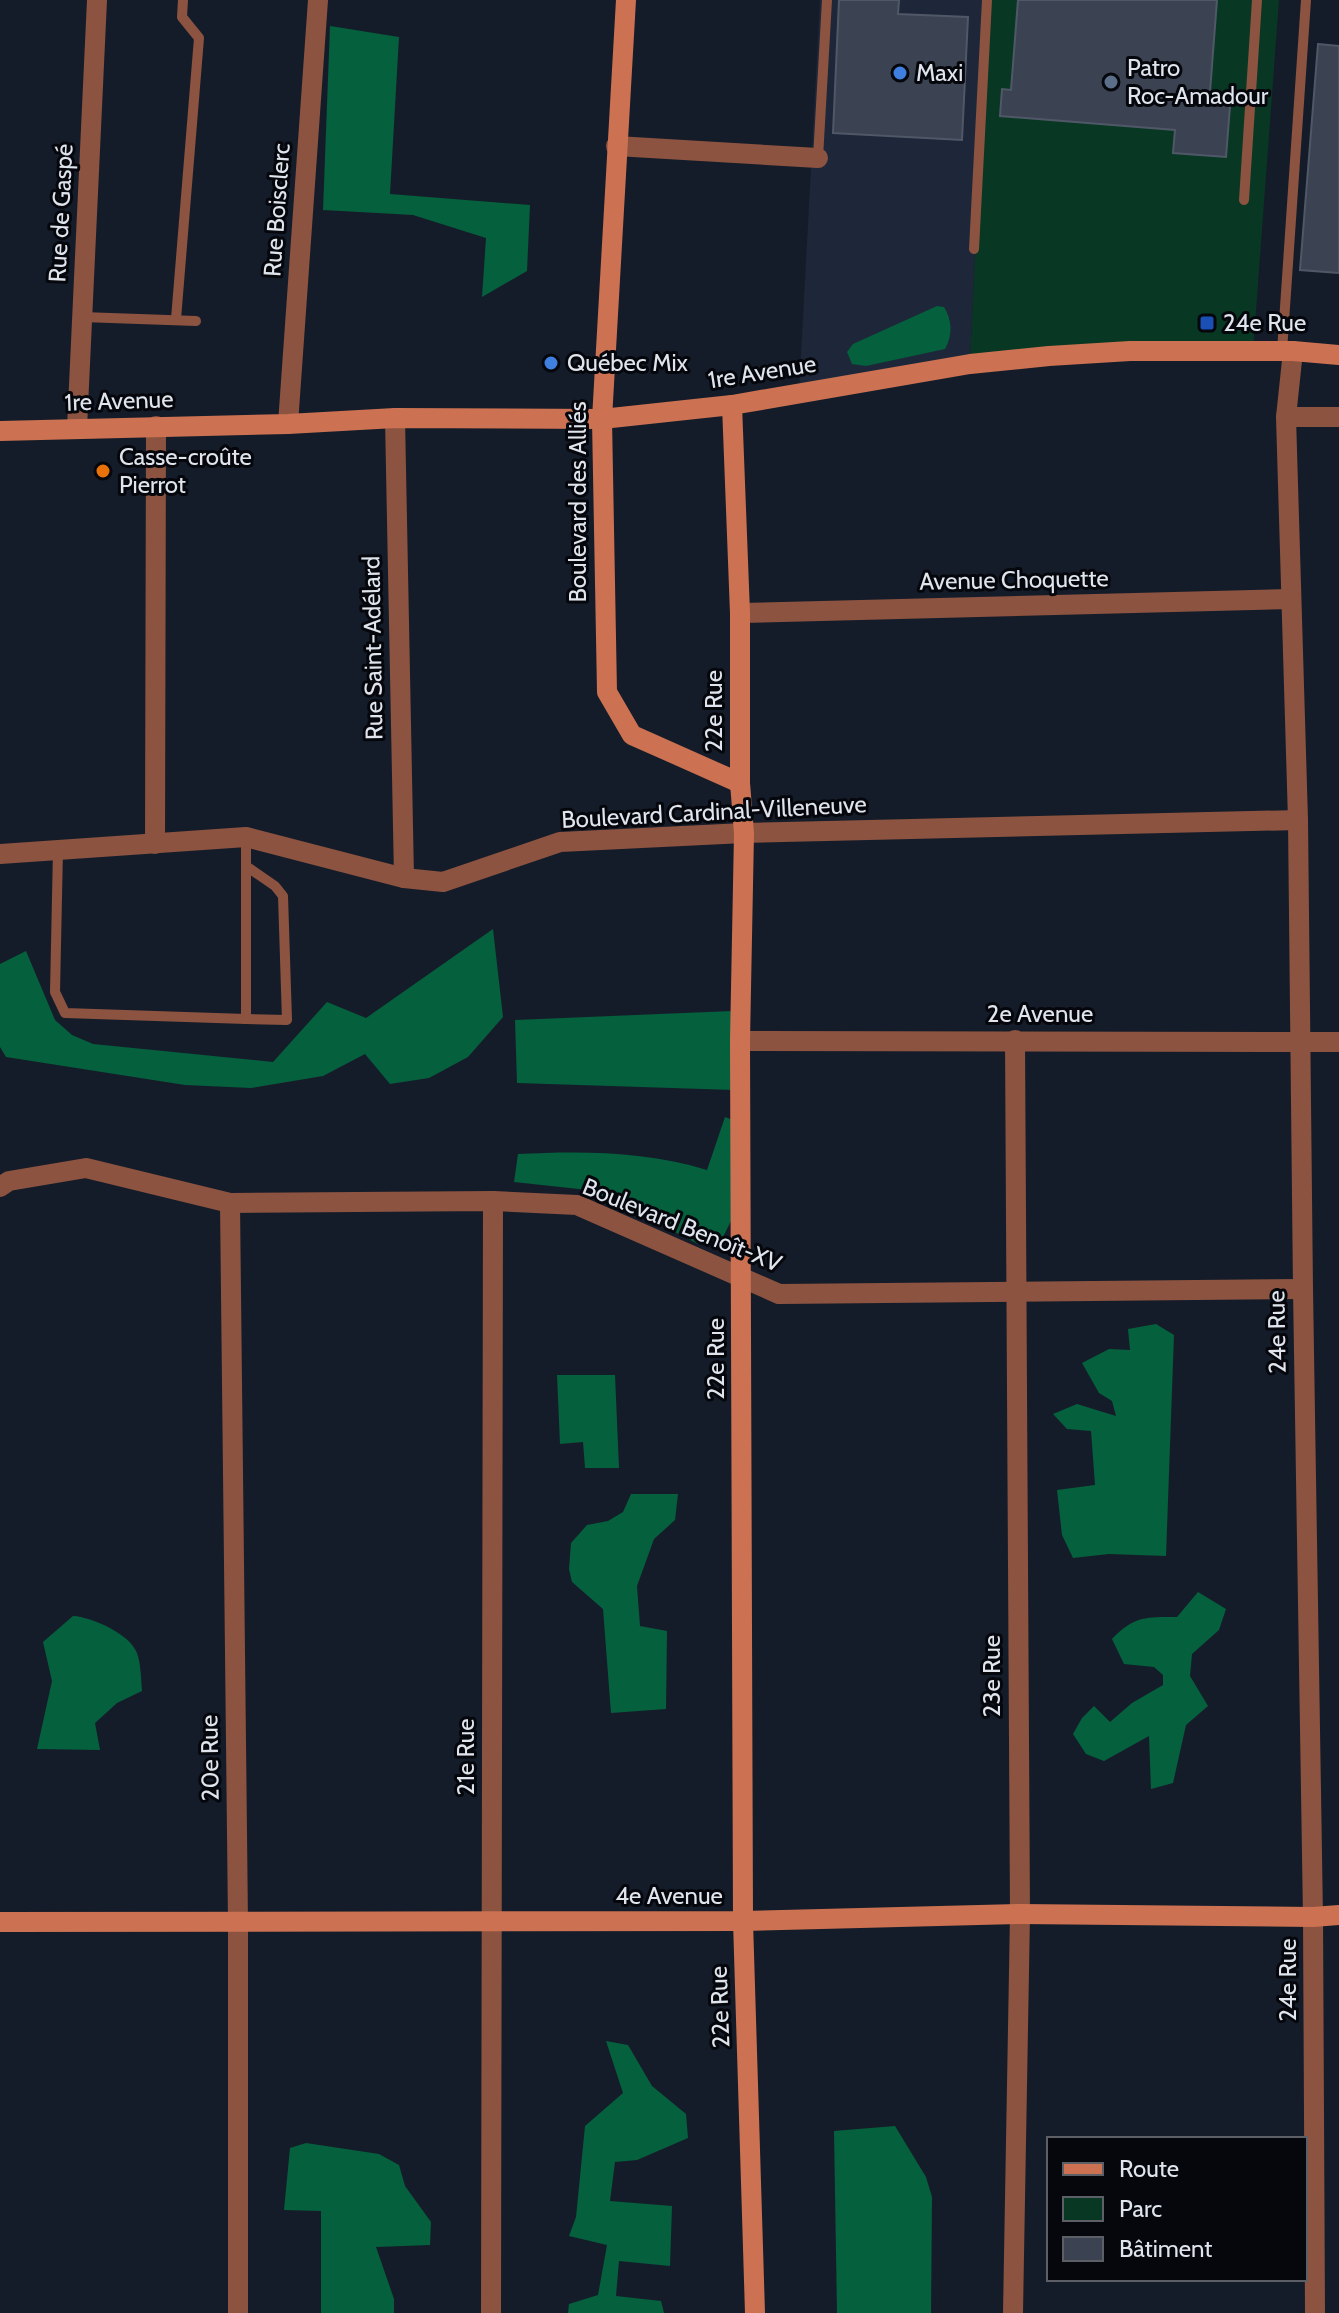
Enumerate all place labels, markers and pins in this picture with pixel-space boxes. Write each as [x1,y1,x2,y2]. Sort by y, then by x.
place label: Patro Roc-Amadour [1127,53,1269,110]
place label: Maxi [916,58,963,87]
marker: Maxi [891,64,909,82]
marker: Patro Roc-Amadour [1102,73,1120,91]
place label: 24e Rue [1223,308,1306,337]
marker: 24e Rue [1198,314,1216,332]
place label: Québec Mix [567,348,688,377]
marker: Québec Mix [542,354,560,372]
place label: Casse-croûte Pierrot [119,442,252,499]
marker: Casse-croûte Pierrot [94,462,112,480]

